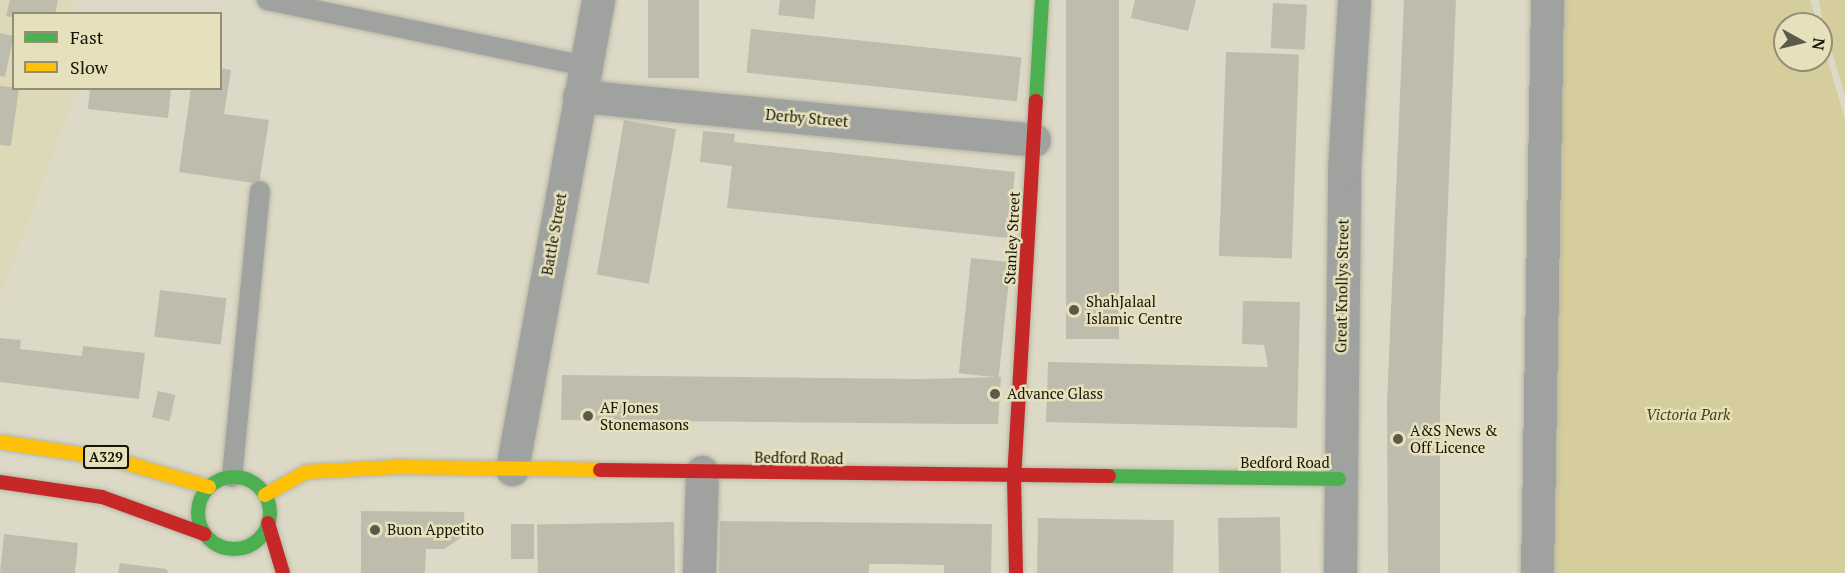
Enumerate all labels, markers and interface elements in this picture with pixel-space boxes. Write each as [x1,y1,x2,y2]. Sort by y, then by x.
legend [12,12,222,90]
north arrow [1773,12,1833,72]
text: Fast [70,25,103,49]
text: N [1807,37,1831,52]
text: Slow [70,55,108,79]
street label: Derby Street [765,105,849,131]
street label: Battle Street [538,191,570,277]
street label: Stanley Street [1001,191,1023,285]
street label: Great Knollys Street [1332,219,1352,353]
place label: ShahJalaal Islamic Centre [1086,292,1183,327]
marker: ShahJalaal Islamic Centre [1067,303,1081,317]
place label: Advance Glass [1007,385,1103,403]
marker: Advance Glass [988,387,1002,401]
place label: AF Jones Stonemasons [600,398,689,433]
park label: Victoria Park [1646,406,1730,424]
marker: AF Jones Stonemasons [581,409,595,423]
place label: A&S News & Off Licence [1410,421,1498,456]
marker: A&S News & Off Licence [1391,432,1405,446]
road number: A329 [82,446,130,468]
street label: Bedford Road [754,448,844,468]
street label: Bedford Road [1240,454,1330,472]
place label: Buon Appetito [387,521,484,539]
marker: Buon Appetito [368,523,382,537]

